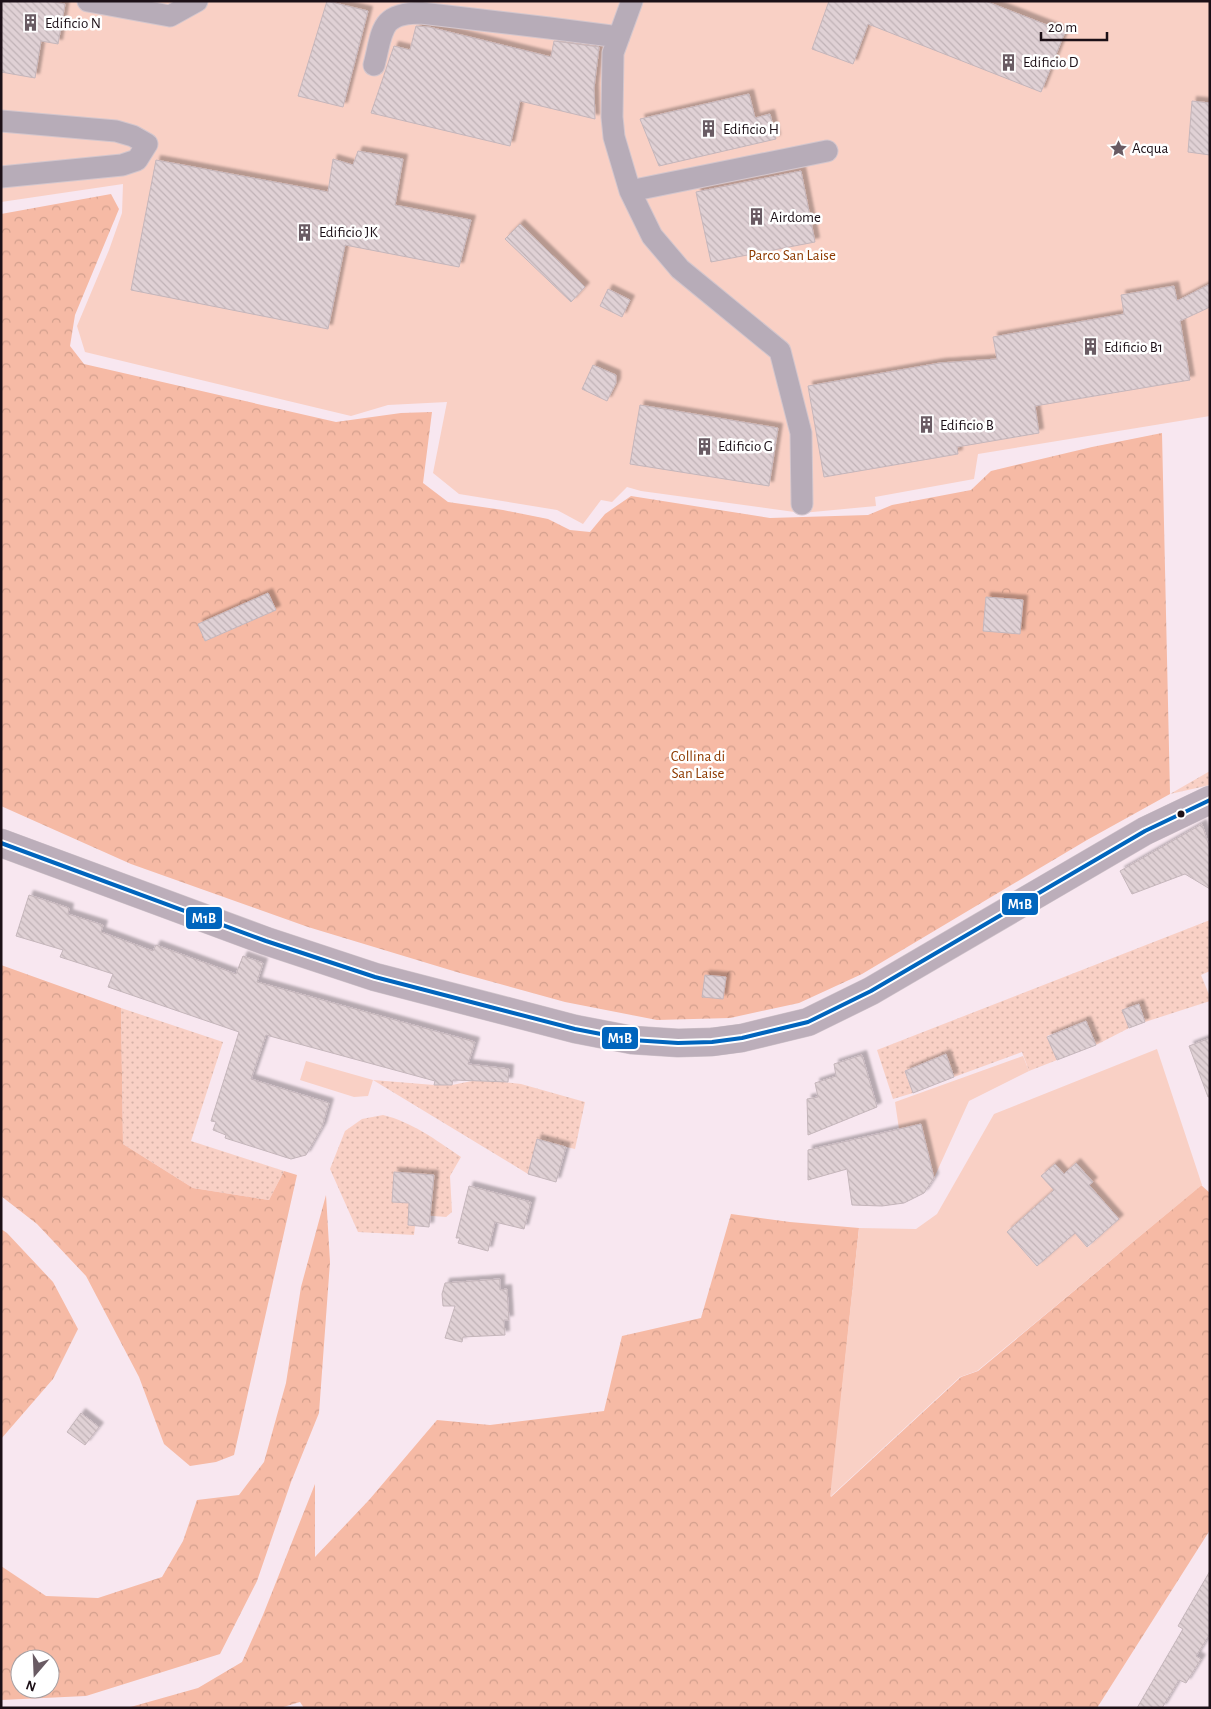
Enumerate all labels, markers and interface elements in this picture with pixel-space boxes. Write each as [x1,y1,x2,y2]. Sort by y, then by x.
scale bar [1041,10,1107,42]
building icon: Edificio N [21,13,41,33]
place label: Edificio N [45,16,101,31]
text: 20 m [1048,20,1077,35]
building icon: Edificio D [999,52,1019,72]
place label: Edificio D [1023,55,1079,70]
building icon: Edificio H [699,119,719,139]
place label: Edificio H [723,122,779,137]
place icon: Acqua [1108,138,1128,158]
place label: Acqua [1132,141,1168,156]
building icon: Airdome [746,207,766,227]
place label: Airdome [770,210,821,225]
building icon: Edificio JK [295,222,315,242]
place label: Edificio JK [319,225,378,240]
park label: Parco San Laise [748,248,836,263]
building icon: Edificio B1 [1080,337,1100,357]
place label: Edificio B1 [1104,340,1163,355]
building icon: Edificio B [916,415,936,435]
place label: Edificio B [940,418,994,433]
building icon: Edificio G [694,436,714,456]
place label: Edificio G [718,439,773,454]
park label: Collina di San Laise [671,749,725,781]
unlabelled marker [1176,809,1186,819]
line badge: M1B [1001,892,1039,916]
text: M1B [1008,898,1032,912]
line badge: M1B [185,906,223,930]
text: M1B [192,912,216,926]
line badge: M1B [601,1026,639,1050]
text: M1B [608,1032,632,1046]
north arrow [10,1649,60,1699]
text: N [24,1677,38,1694]

